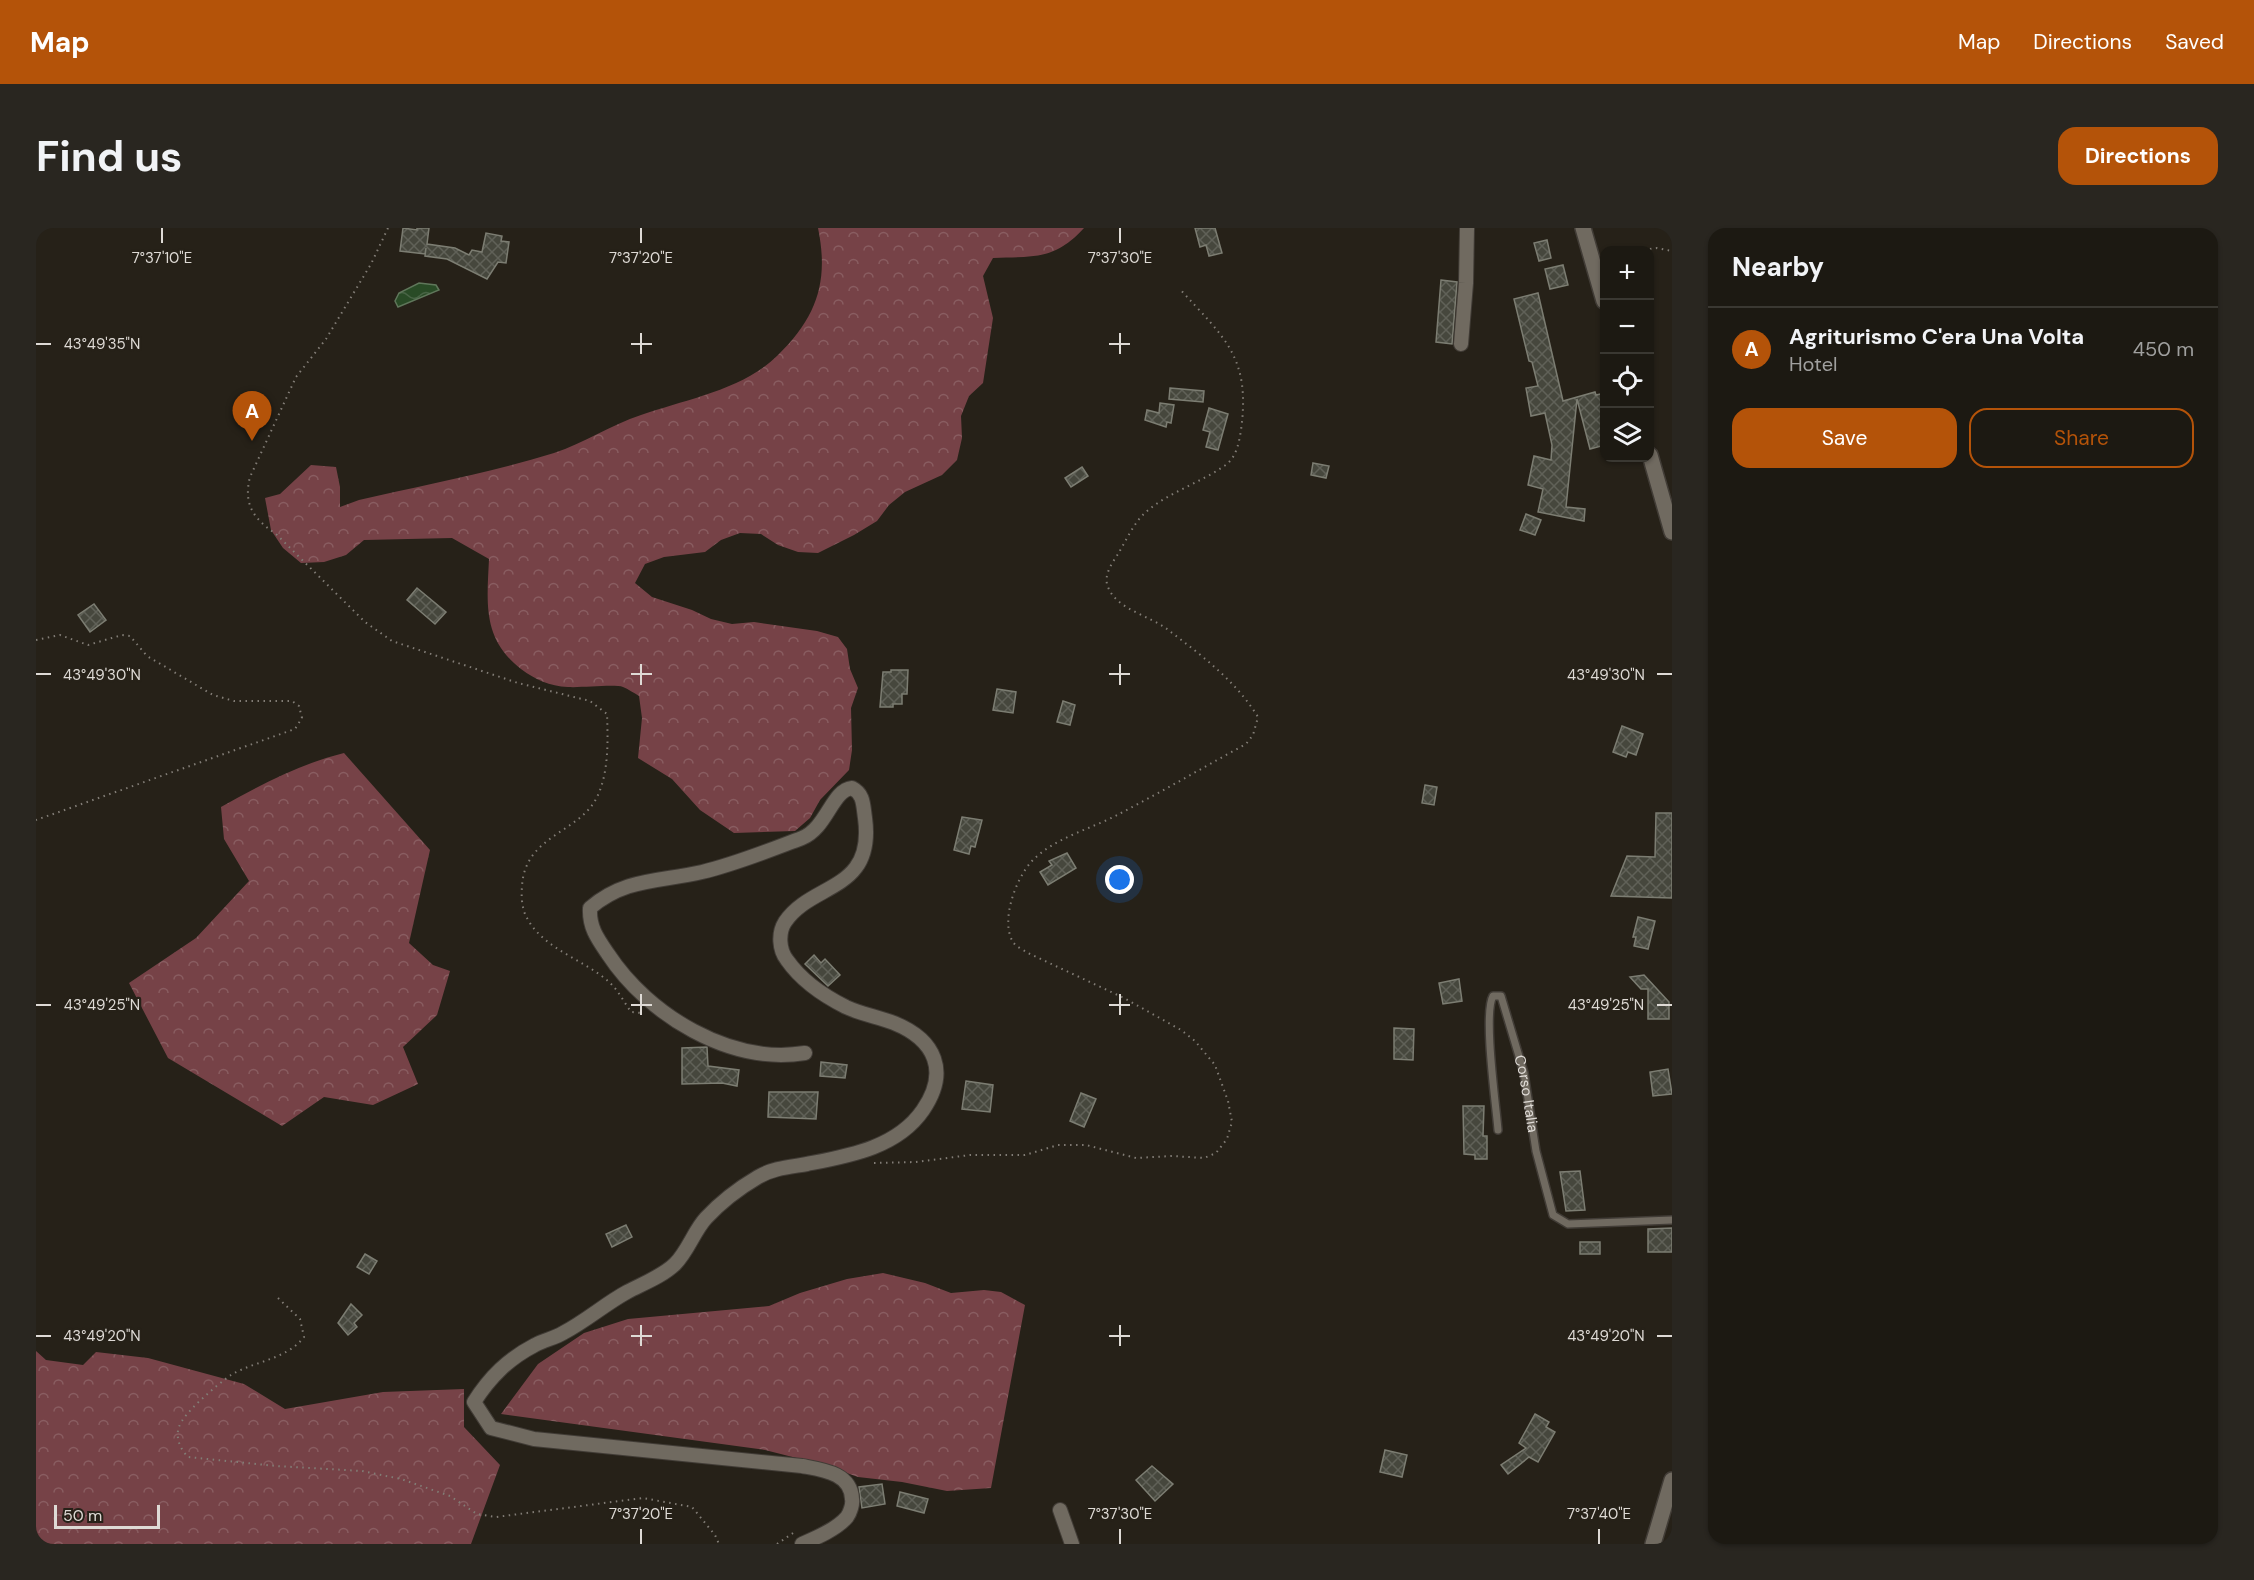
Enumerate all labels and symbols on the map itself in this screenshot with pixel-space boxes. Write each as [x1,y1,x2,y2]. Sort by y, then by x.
text: 7°37'10"E [132,248,192,268]
text: 7°37'20"E [609,248,673,268]
text: 7°37'30"E [1088,248,1152,268]
text: 43°49'35"N [64,334,140,354]
pin: A [232,392,272,441]
text: 43°49'30"N [63,665,141,685]
text: 43°49'30"N [1567,665,1645,685]
your location [1105,865,1134,894]
text: 43°49'25"N [64,995,140,1015]
text: 43°49'25"N [1568,995,1644,1015]
street label: Corso Italia [1509,1053,1543,1134]
text: 43°49'20"N [63,1326,141,1346]
text: 43°49'20"N [1567,1326,1645,1346]
scale bar [54,1502,160,1530]
text: 7°37'20"E [609,1504,673,1524]
text: 7°37'30"E [1088,1504,1152,1524]
text: 7°37'40"E [1567,1504,1631,1524]

